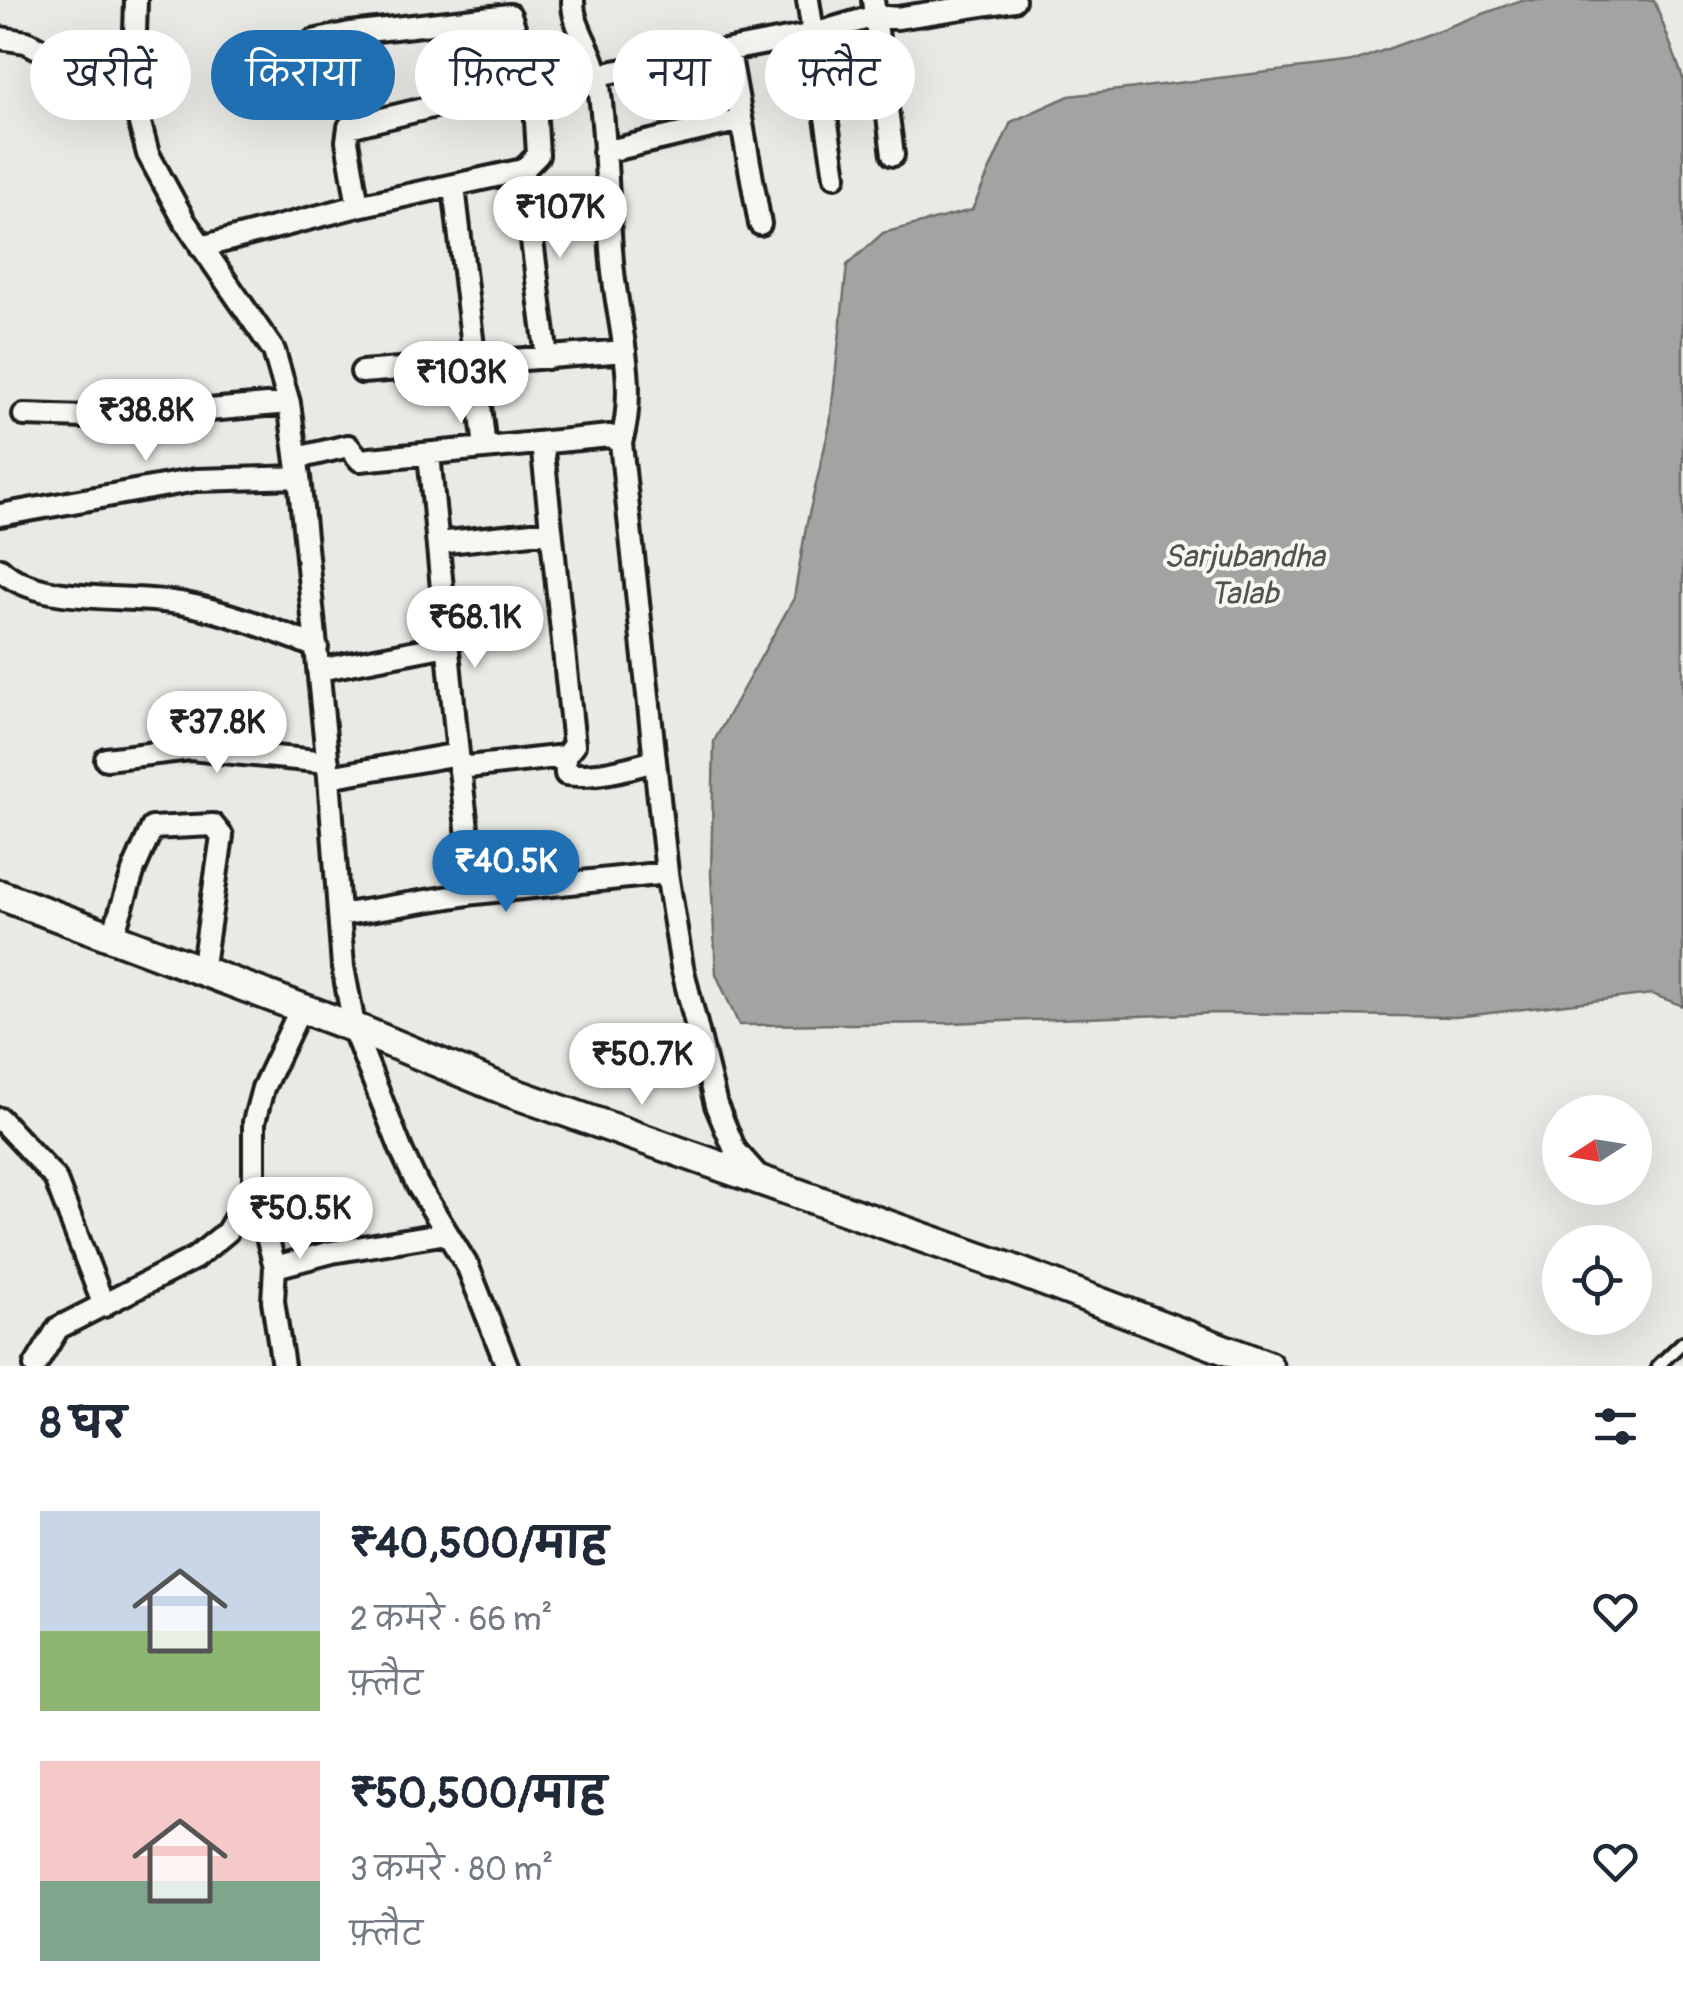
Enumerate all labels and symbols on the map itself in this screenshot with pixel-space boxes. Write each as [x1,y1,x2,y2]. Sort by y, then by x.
pin: ₹107K [490,176,630,261]
pin: ₹103K [391,341,531,426]
pin: ₹38.8K [65,379,227,464]
water label: Sarjubandha Talab [1163,537,1327,614]
pin: ₹68.1K [394,586,556,671]
pin: ₹37.8K [136,691,298,776]
pin: ₹40.5K [425,830,587,915]
pin: ₹50.7K [561,1023,723,1108]
north arrow [1542,1095,1652,1205]
pin: ₹50.5K [219,1177,381,1262]

